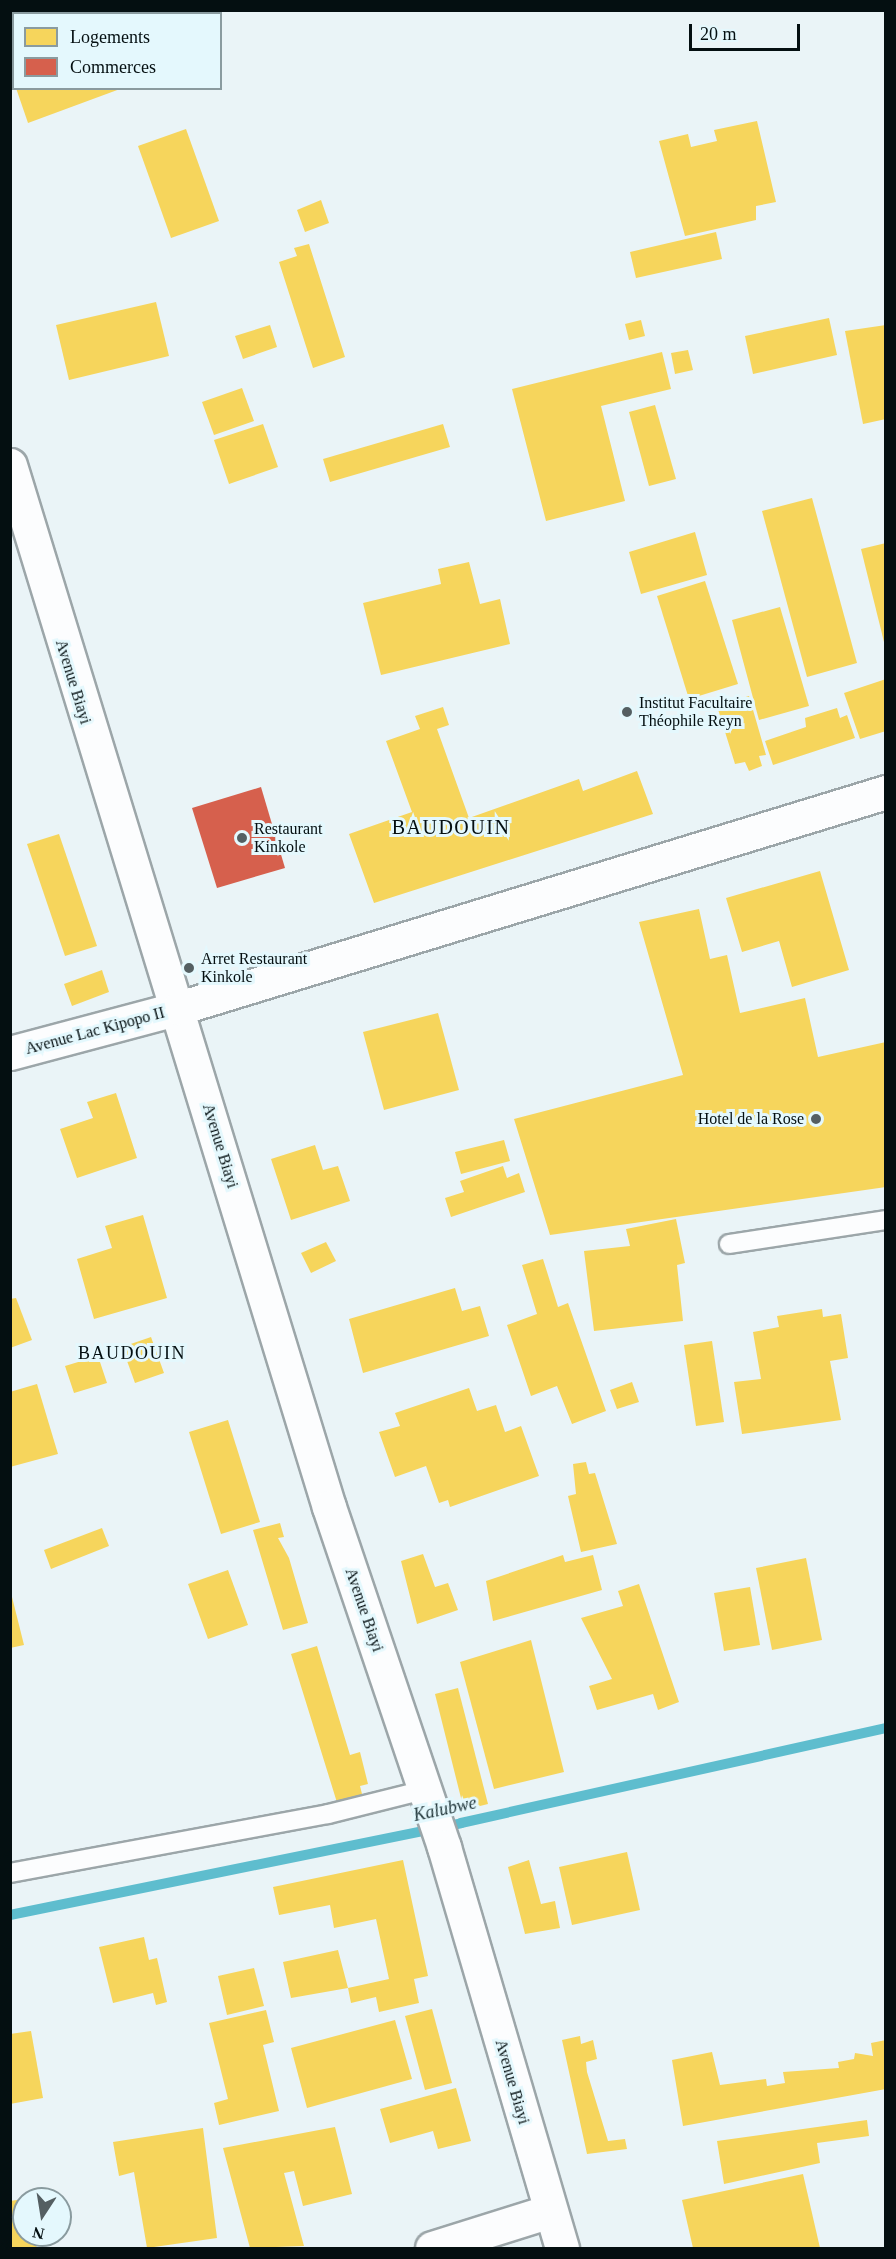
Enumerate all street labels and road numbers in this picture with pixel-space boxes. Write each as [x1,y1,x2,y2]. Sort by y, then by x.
street label: Avenue Biayi [51,637,95,727]
street label: Avenue Lac Kipopo II [23,1003,167,1059]
street label: Avenue Biayi [198,1101,242,1191]
street label: Avenue Biayi [341,1566,387,1654]
street label: Avenue Biayi [491,2037,533,2127]

